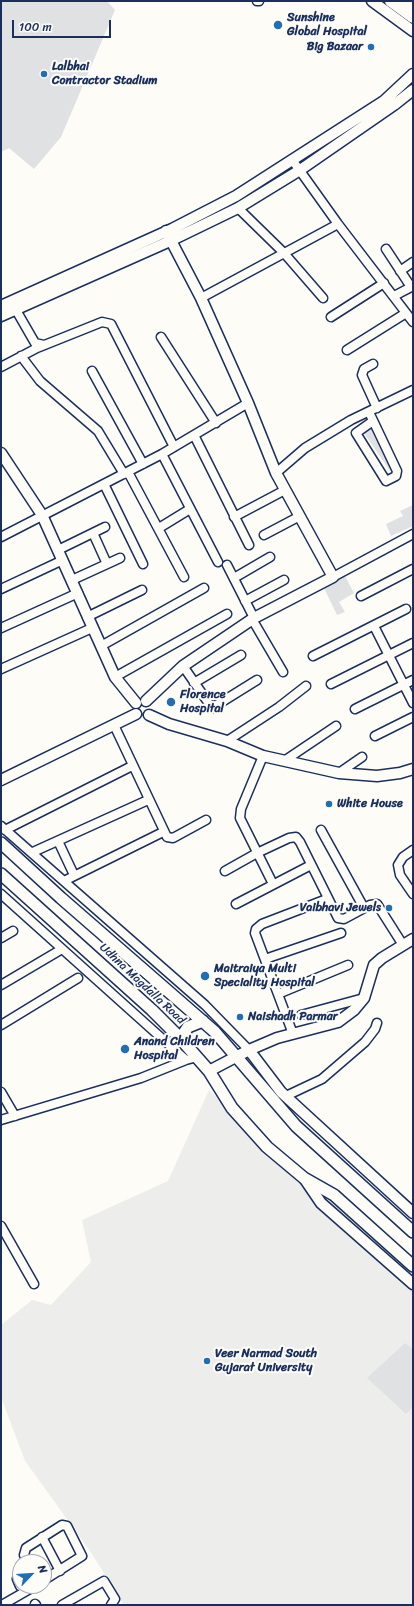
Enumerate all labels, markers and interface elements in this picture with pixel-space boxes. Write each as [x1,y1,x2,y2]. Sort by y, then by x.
place label: Sunshine Global Hospital [287,11,367,39]
scale bar [14,12,113,38]
text: 100 m [19,16,52,38]
marker: Sunshine Global Hospital [272,19,284,31]
place label: Big Bazaar [307,40,363,54]
marker: Big Bazaar [366,42,376,52]
place label: Lalbhai Contractor Stadium [52,60,158,88]
marker: Lalbhai Contractor Stadium [39,69,49,79]
place label: Florence Hospital [180,688,225,716]
marker: Florence Hospital [165,696,177,708]
place label: White House [337,797,403,811]
marker: White House [324,799,334,809]
place label: Vaibhavi Jewels [300,901,381,915]
marker: Vaibhavi Jewels [384,903,394,913]
street label: Udhna Magdalla Road [96,940,188,1028]
place label: Maitraiya Multi Speciality Hospital [214,962,315,990]
marker: Maitraiya Multi Speciality Hospital [199,970,211,982]
place label: Naishadh Parmar [248,1010,338,1024]
marker: Naishadh Parmar [235,1012,245,1022]
place label: Anand Children Hospital [134,1035,215,1063]
marker: Anand Children Hospital [119,1043,131,1055]
place label: Veer Narmad South Gujarat University [215,1347,317,1375]
marker: Veer Narmad South Gujarat University [202,1356,212,1366]
north arrow [12,1554,52,1594]
text: N [32,1562,53,1577]

